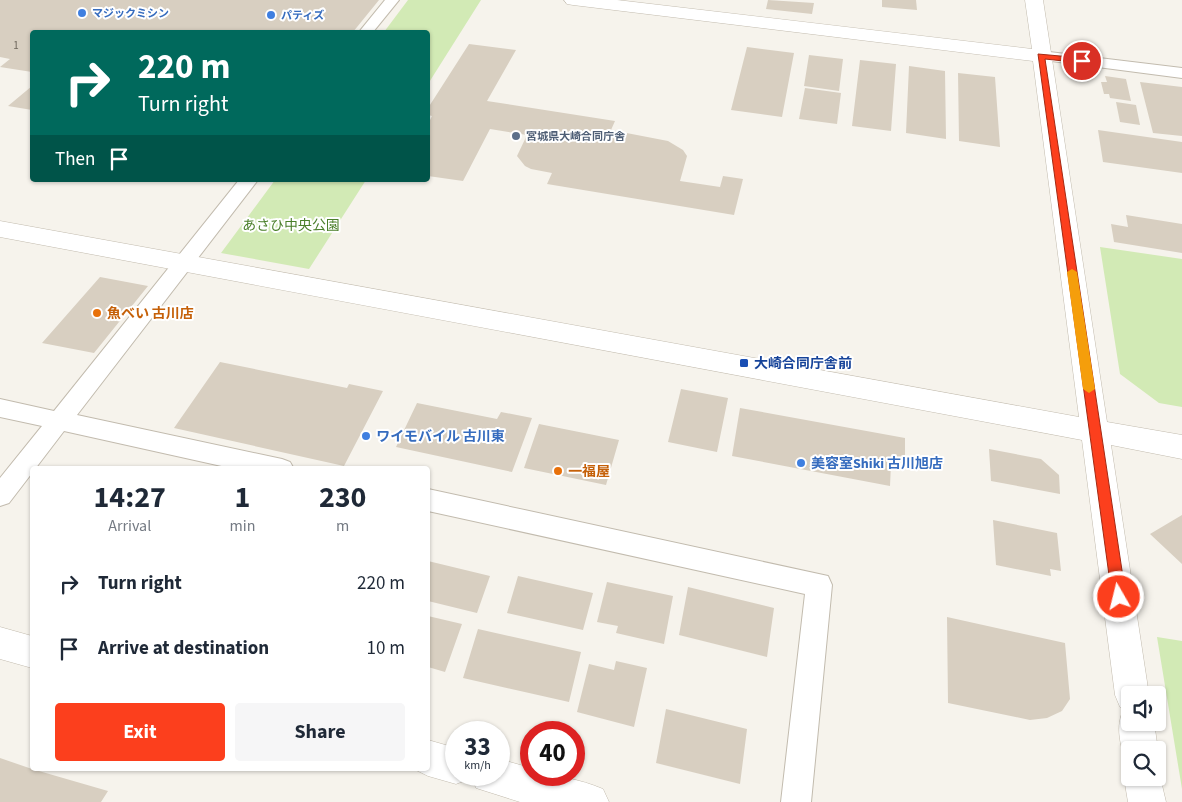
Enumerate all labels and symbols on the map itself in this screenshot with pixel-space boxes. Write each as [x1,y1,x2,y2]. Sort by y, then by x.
place label: マジックミシン [92,6,169,21]
marker: マジックミシン [76,7,88,19]
place label: パティズ [281,8,324,23]
marker: パティズ [265,9,277,21]
house number: 1 [13,38,19,53]
pin [1061,40,1103,82]
place label: 宮城県大崎合同庁舎 [526,129,626,144]
marker: 宮城県大崎合同庁舎 [510,130,522,142]
park label: あさひ中央公園 [242,216,340,236]
place label: 魚べい 古川店 [107,304,194,324]
marker: 魚べい 古川店 [91,307,103,319]
place label: 大崎合同庁舎前 [754,354,852,374]
marker: 大崎合同庁舎前 [738,357,750,369]
place label: ワイモバイル 古川東 [376,427,505,447]
marker: ワイモバイル 古川東 [360,430,372,442]
place label: 美容室Shiki 古川旭店 [811,454,943,474]
marker: 美容室Shiki 古川旭店 [795,457,807,469]
place label: 一福屋 [568,462,610,482]
marker: 一福屋 [552,465,564,477]
position arrow [1092,570,1144,622]
speed limit sign: 40 [520,721,585,786]

